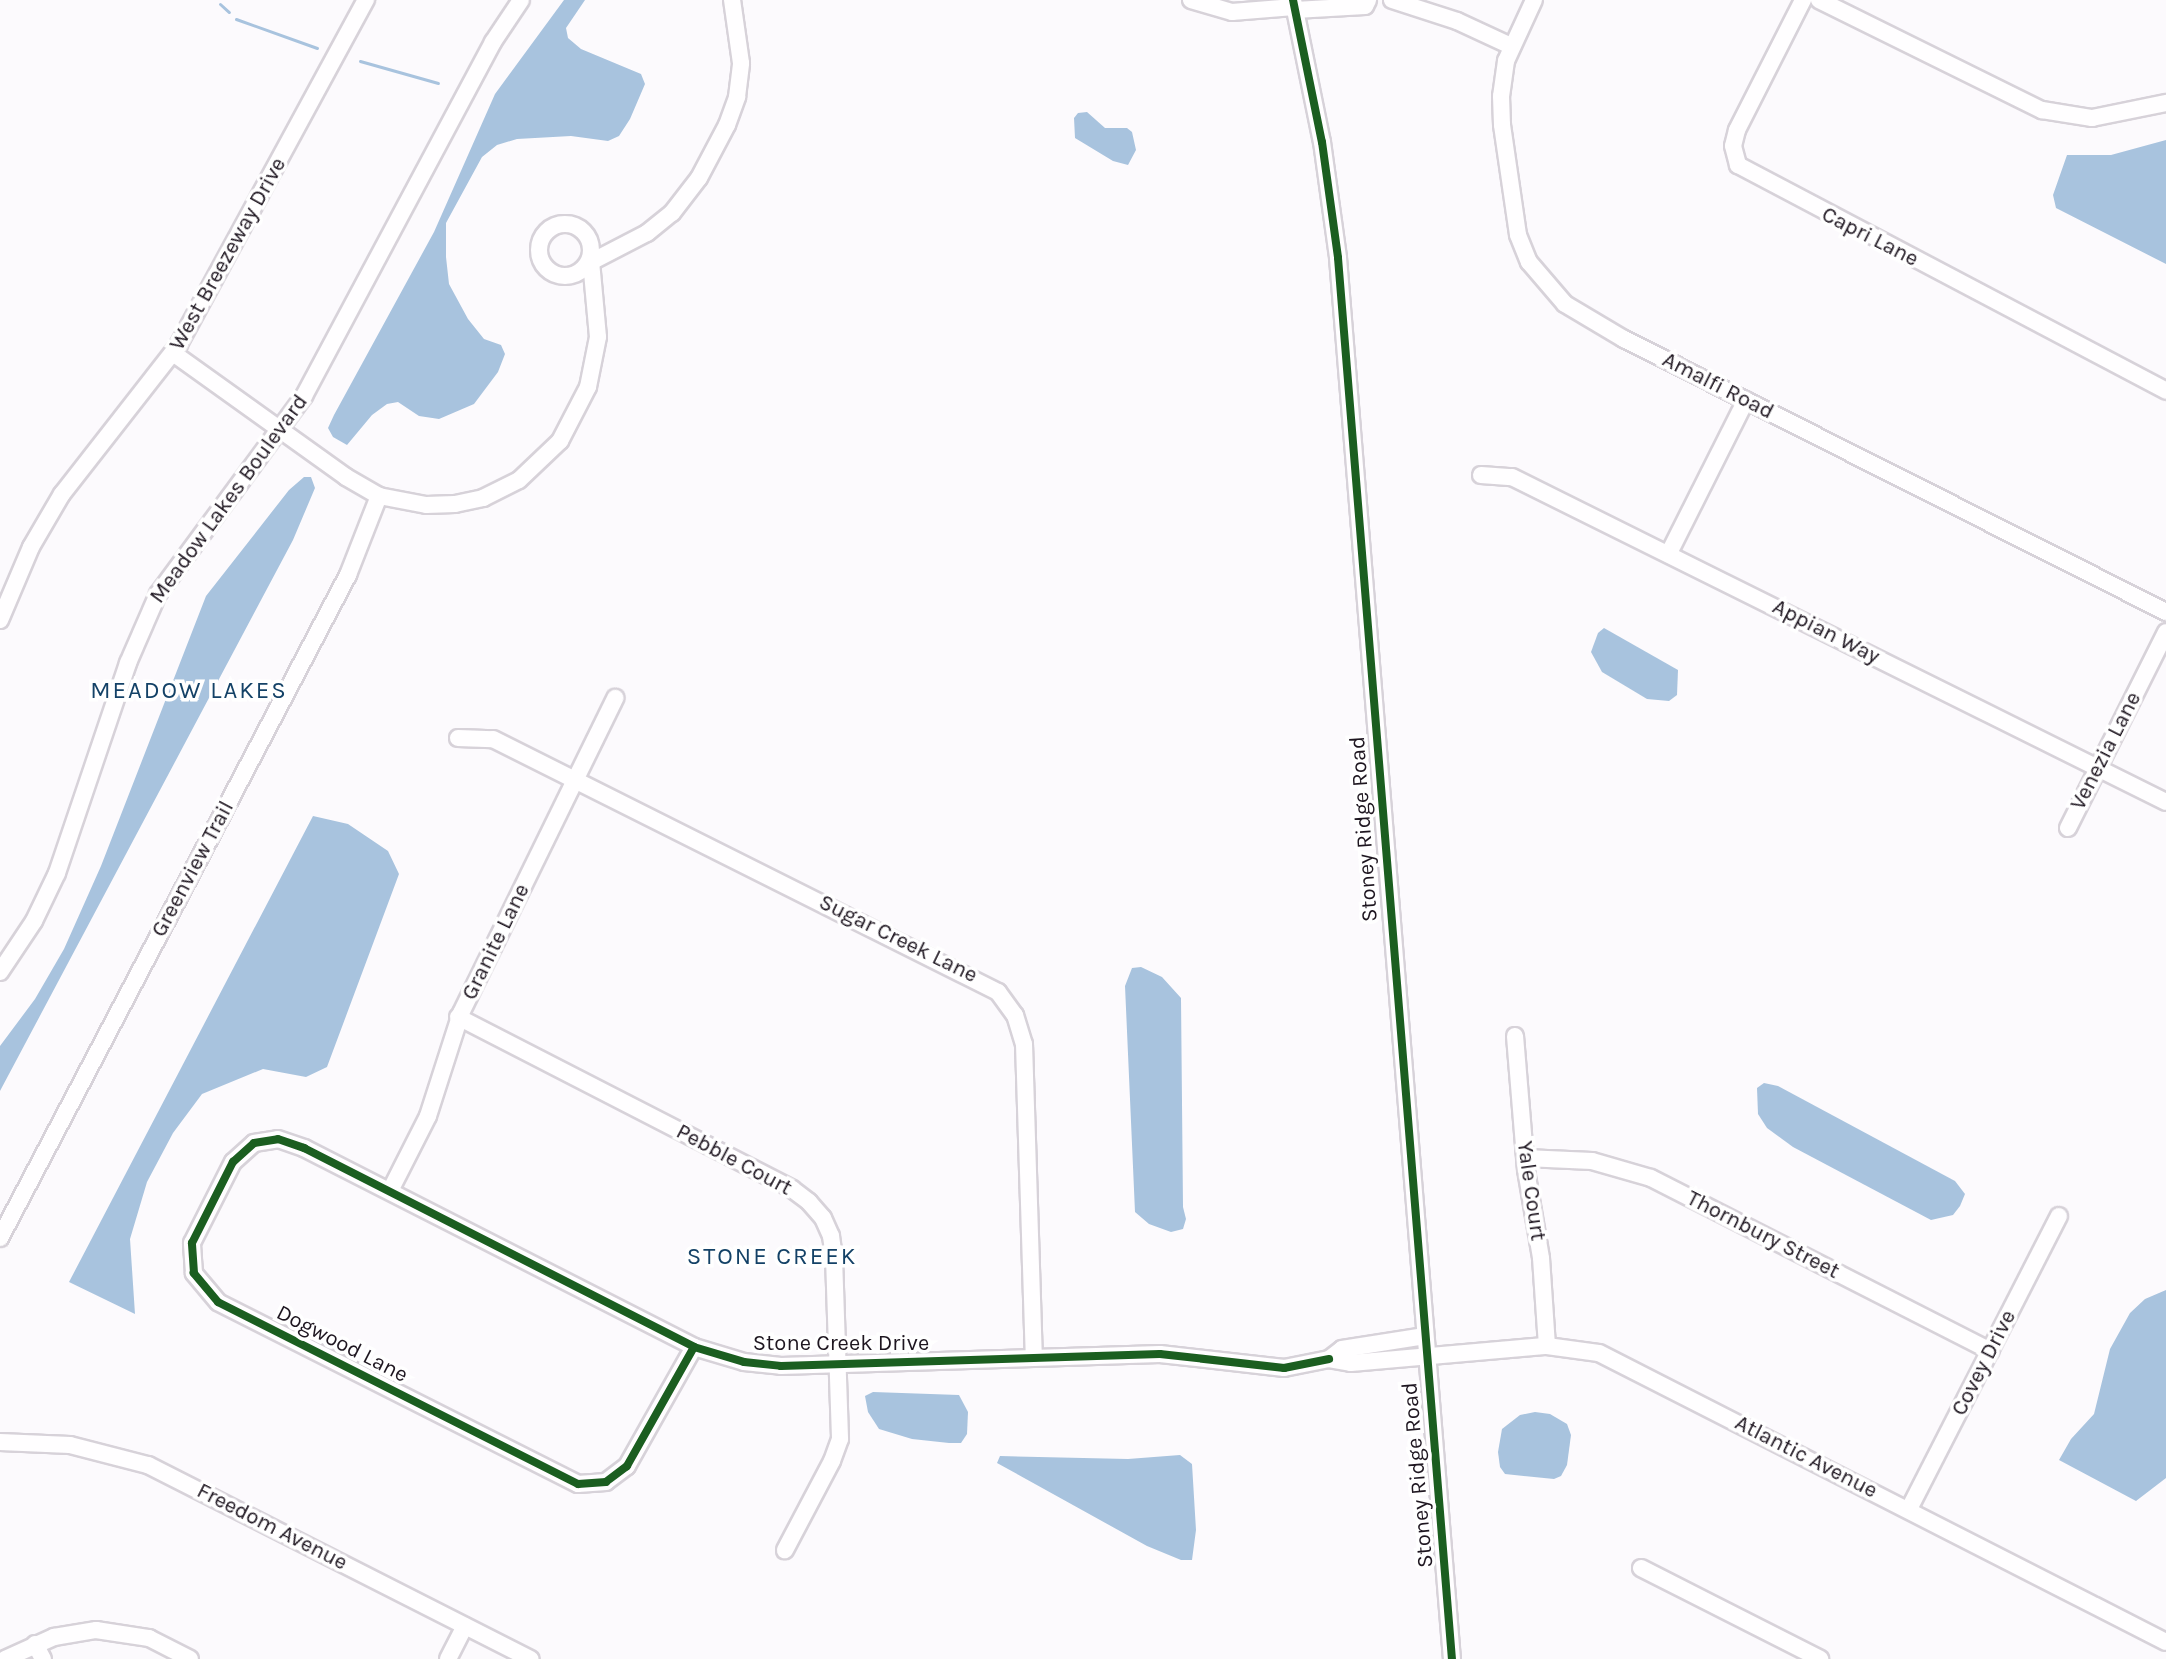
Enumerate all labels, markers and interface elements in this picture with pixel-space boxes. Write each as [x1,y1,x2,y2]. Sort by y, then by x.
street label: West Breezeway Drive [164,153,292,355]
street label: Capri Lane [1817,201,1923,273]
street label: Amalfi Road [1658,347,1778,425]
street label: Meadow Lakes Boulevard [144,389,314,609]
street label: Appian Way [1768,594,1884,670]
district label: MEADOW LAKES [90,677,288,705]
street label: Venezia Lane [2065,688,2147,814]
street label: Stoney Ridge Road [1344,735,1384,923]
street label: Greenview Trail [146,796,240,942]
street label: Granite Lane [457,880,535,1004]
street label: Sugar Creek Lane [814,889,982,989]
street label: Pebble Court [672,1118,796,1202]
street label: Yale Court [1511,1139,1551,1243]
street label: Thornbury Street [1682,1185,1844,1285]
district label: STONE CREEK [687,1243,857,1271]
street label: Dogwood Lane [272,1300,412,1388]
street label: Covey Drive [1946,1306,2022,1420]
street label: Stone Creek Drive [753,1331,929,1357]
street label: Stoney Ridge Road [1397,1381,1439,1569]
street label: Atlantic Avenue [1730,1410,1882,1504]
street label: Freedom Avenue [192,1478,352,1576]

